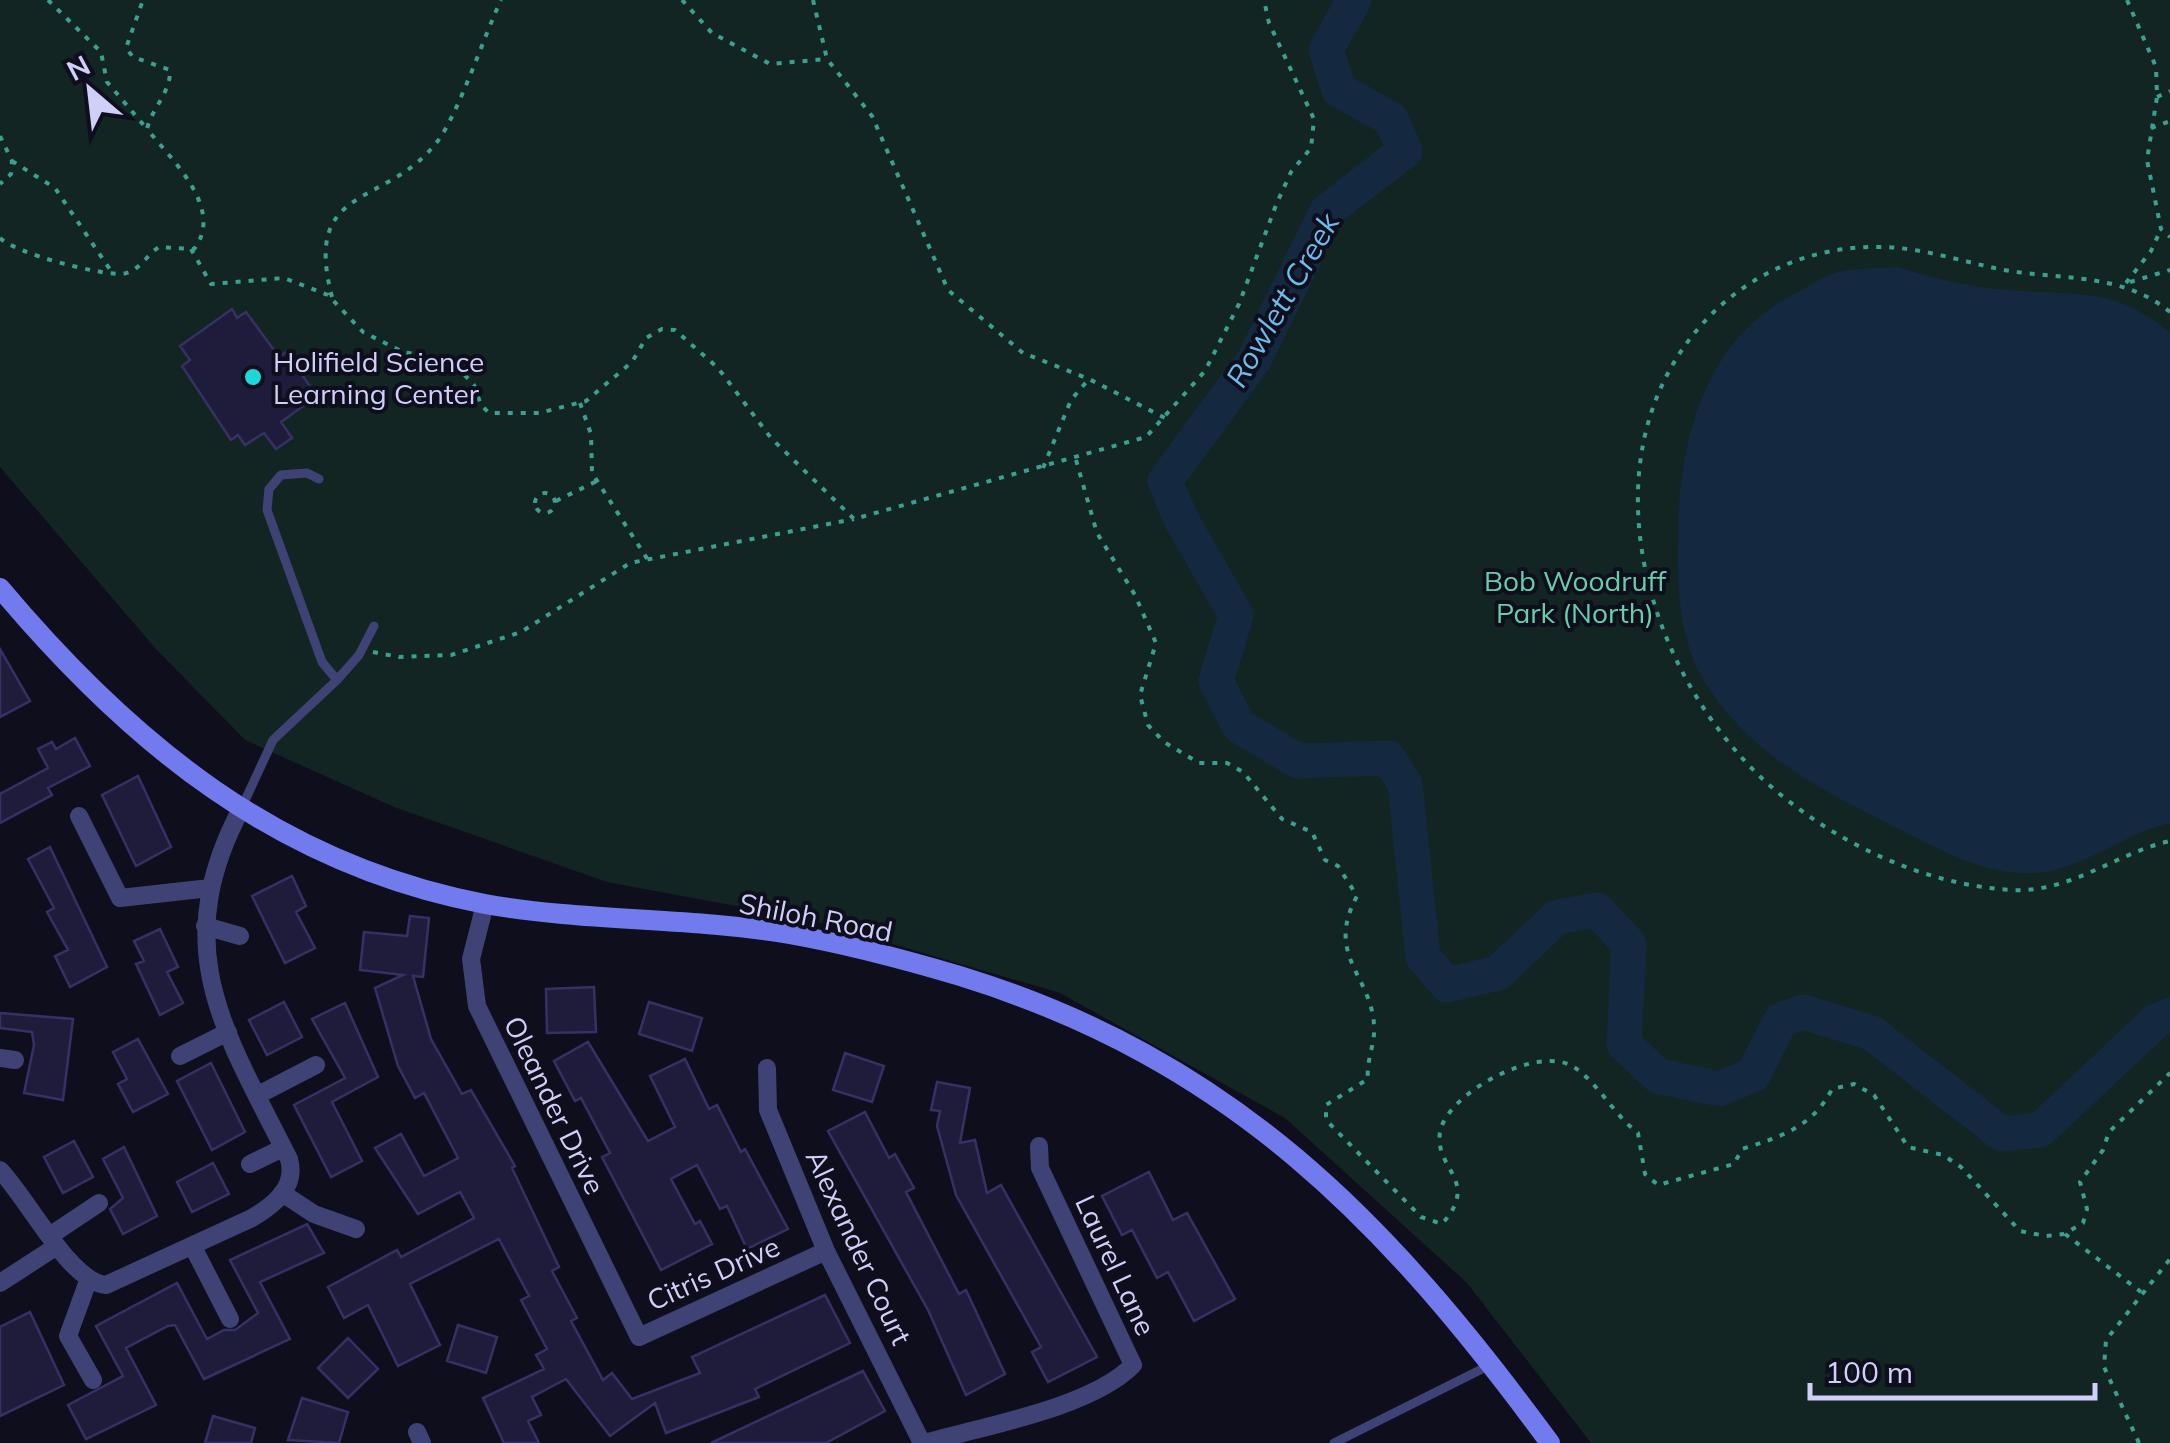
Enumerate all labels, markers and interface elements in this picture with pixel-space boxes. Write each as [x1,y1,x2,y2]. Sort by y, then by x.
north arrow [40,40,140,140]
text: N [60,47,96,88]
water label: Rowlett Creek [1217,205,1348,394]
place label: Holifield Science Learning Center [273,344,484,411]
marker: Holifield Science Learning Center [242,366,264,388]
park label: Bob Woodruff Park (North) [1484,563,1667,630]
street label: Shiloh Road [736,885,896,949]
street label: Oleander Drive [497,1010,613,1200]
street label: Alexander Court [799,1144,920,1350]
street label: Laurel Lane [1068,1189,1164,1341]
street label: Citris Drive [641,1228,785,1318]
scale bar [1810,1338,2095,1400]
text: 100 m [1825,1353,1913,1391]

